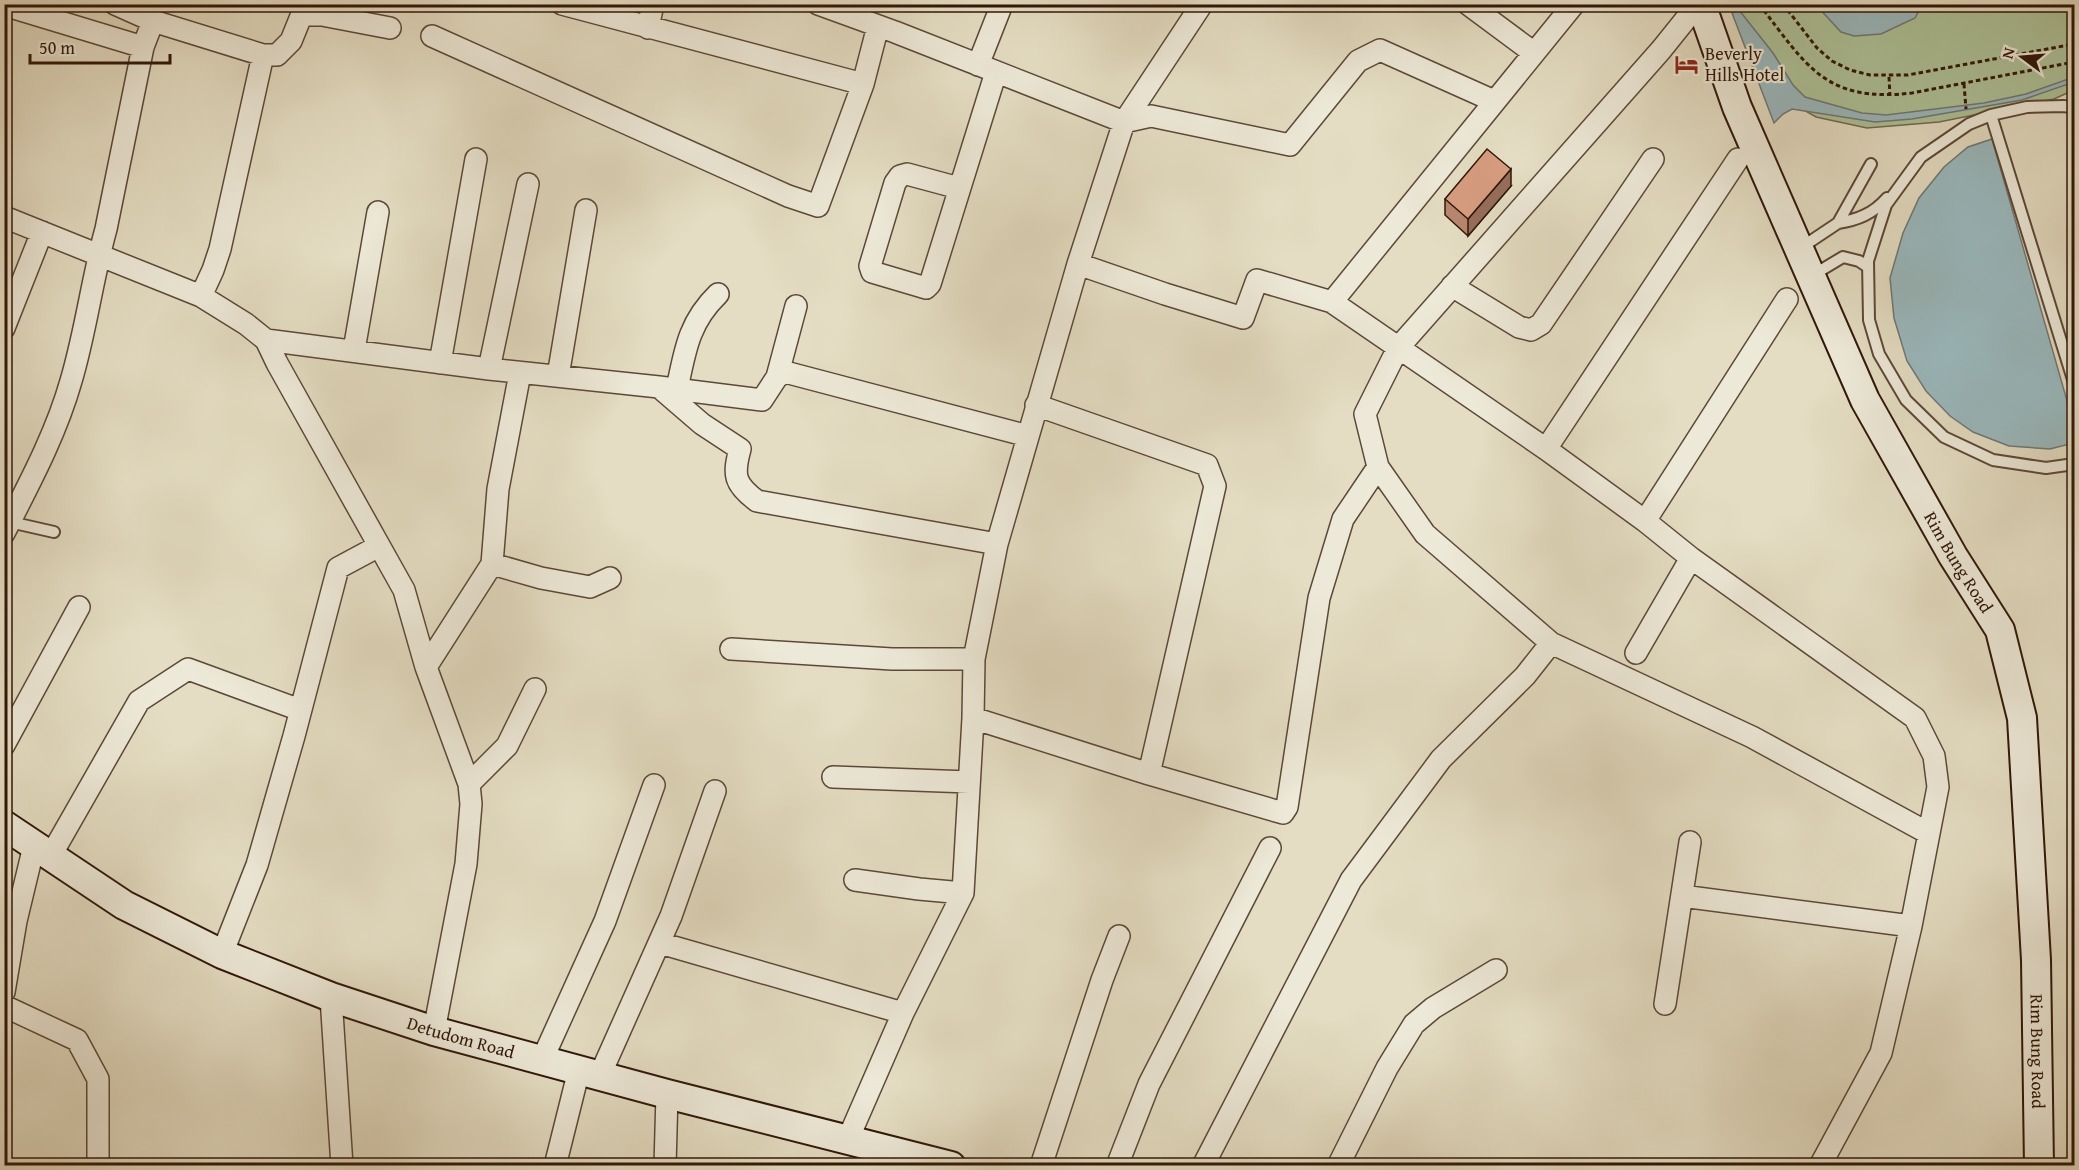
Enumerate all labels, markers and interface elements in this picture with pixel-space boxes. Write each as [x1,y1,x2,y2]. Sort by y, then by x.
scale bar [30,27,170,65]
north arrow [1992,27,2052,87]
text: 50 m [39,34,75,61]
place label: Beverly Hills Hotel [1705,40,1784,88]
text: N [1995,44,2021,61]
hotel icon: Beverly Hills Hotel [1674,51,1700,77]
street label: Rim Bung Road [1917,506,2000,619]
street label: Rim Bung Road [2023,994,2052,1109]
street label: Detudom Road [404,1009,518,1065]

